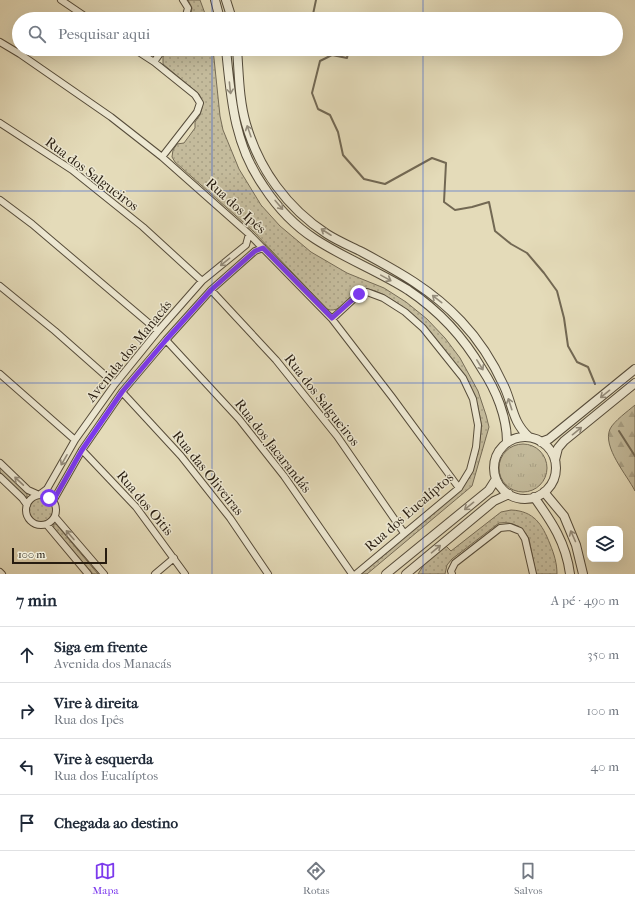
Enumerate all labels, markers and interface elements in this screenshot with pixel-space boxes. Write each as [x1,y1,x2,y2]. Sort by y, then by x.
search box [12,12,623,56]
icon: search [26,23,48,45]
text: Pesquisar aqui [58,25,150,43]
one-way arrow [226,81,234,94]
one-way arrow [244,126,252,138]
street label: Rua dos Salgueiros [42,133,142,215]
street label: Rua dos Ipês [202,174,270,238]
one-way arrow [274,200,283,211]
one-way arrow [320,228,331,237]
one-way arrow [219,258,230,267]
one-way arrow [379,274,391,282]
route end [350,285,368,303]
one-way arrow [432,294,443,303]
street label: Avenida dos Manacás [82,297,175,406]
street label: Rua dos Salgueiros [281,350,363,450]
one-way arrow [476,359,484,370]
one-way arrow [600,389,610,398]
street label: Rua dos Jacarandás [231,396,315,496]
one-way arrow [506,398,513,411]
one-way arrow [571,426,582,435]
street label: Rua das Oliveiras [169,427,247,519]
one-way arrow [59,454,67,466]
street label: Rua dos Oitis [113,467,177,539]
street label: Rua dos Eucalíptos [361,469,457,555]
one-way arrow [13,476,24,485]
route start [40,489,58,507]
one-way arrow [464,502,474,511]
map controls [587,526,623,562]
button: layers [587,526,623,562]
one-way arrow [66,530,75,540]
one-way arrow [569,531,576,543]
one-way arrow [431,545,441,554]
scale bar [12,546,107,565]
text: 100 m [18,548,46,561]
text: 7 min [16,590,57,610]
text: A pé · 490 m [551,593,619,608]
text: Siga em frente [54,638,147,656]
icon: ahead [16,644,38,666]
text: 350 m [587,647,619,662]
text: Avenida dos Manacás [54,656,171,671]
text: Vire à direita [54,694,138,712]
icon: right [16,700,38,722]
text: 100 m [586,703,619,718]
text: Rua dos Ipês [54,712,124,727]
text: Vire à esquerda [54,750,153,768]
icon: left [16,756,38,778]
text: 40 m [591,759,619,774]
text: Rua dos Eucalíptos [54,768,158,783]
icon: arrive [16,812,38,834]
text: Chegada ao destino [54,814,178,832]
tab: Mapa [92,860,119,897]
tab: Rotas [303,860,330,897]
tab: Salvos [514,860,543,897]

